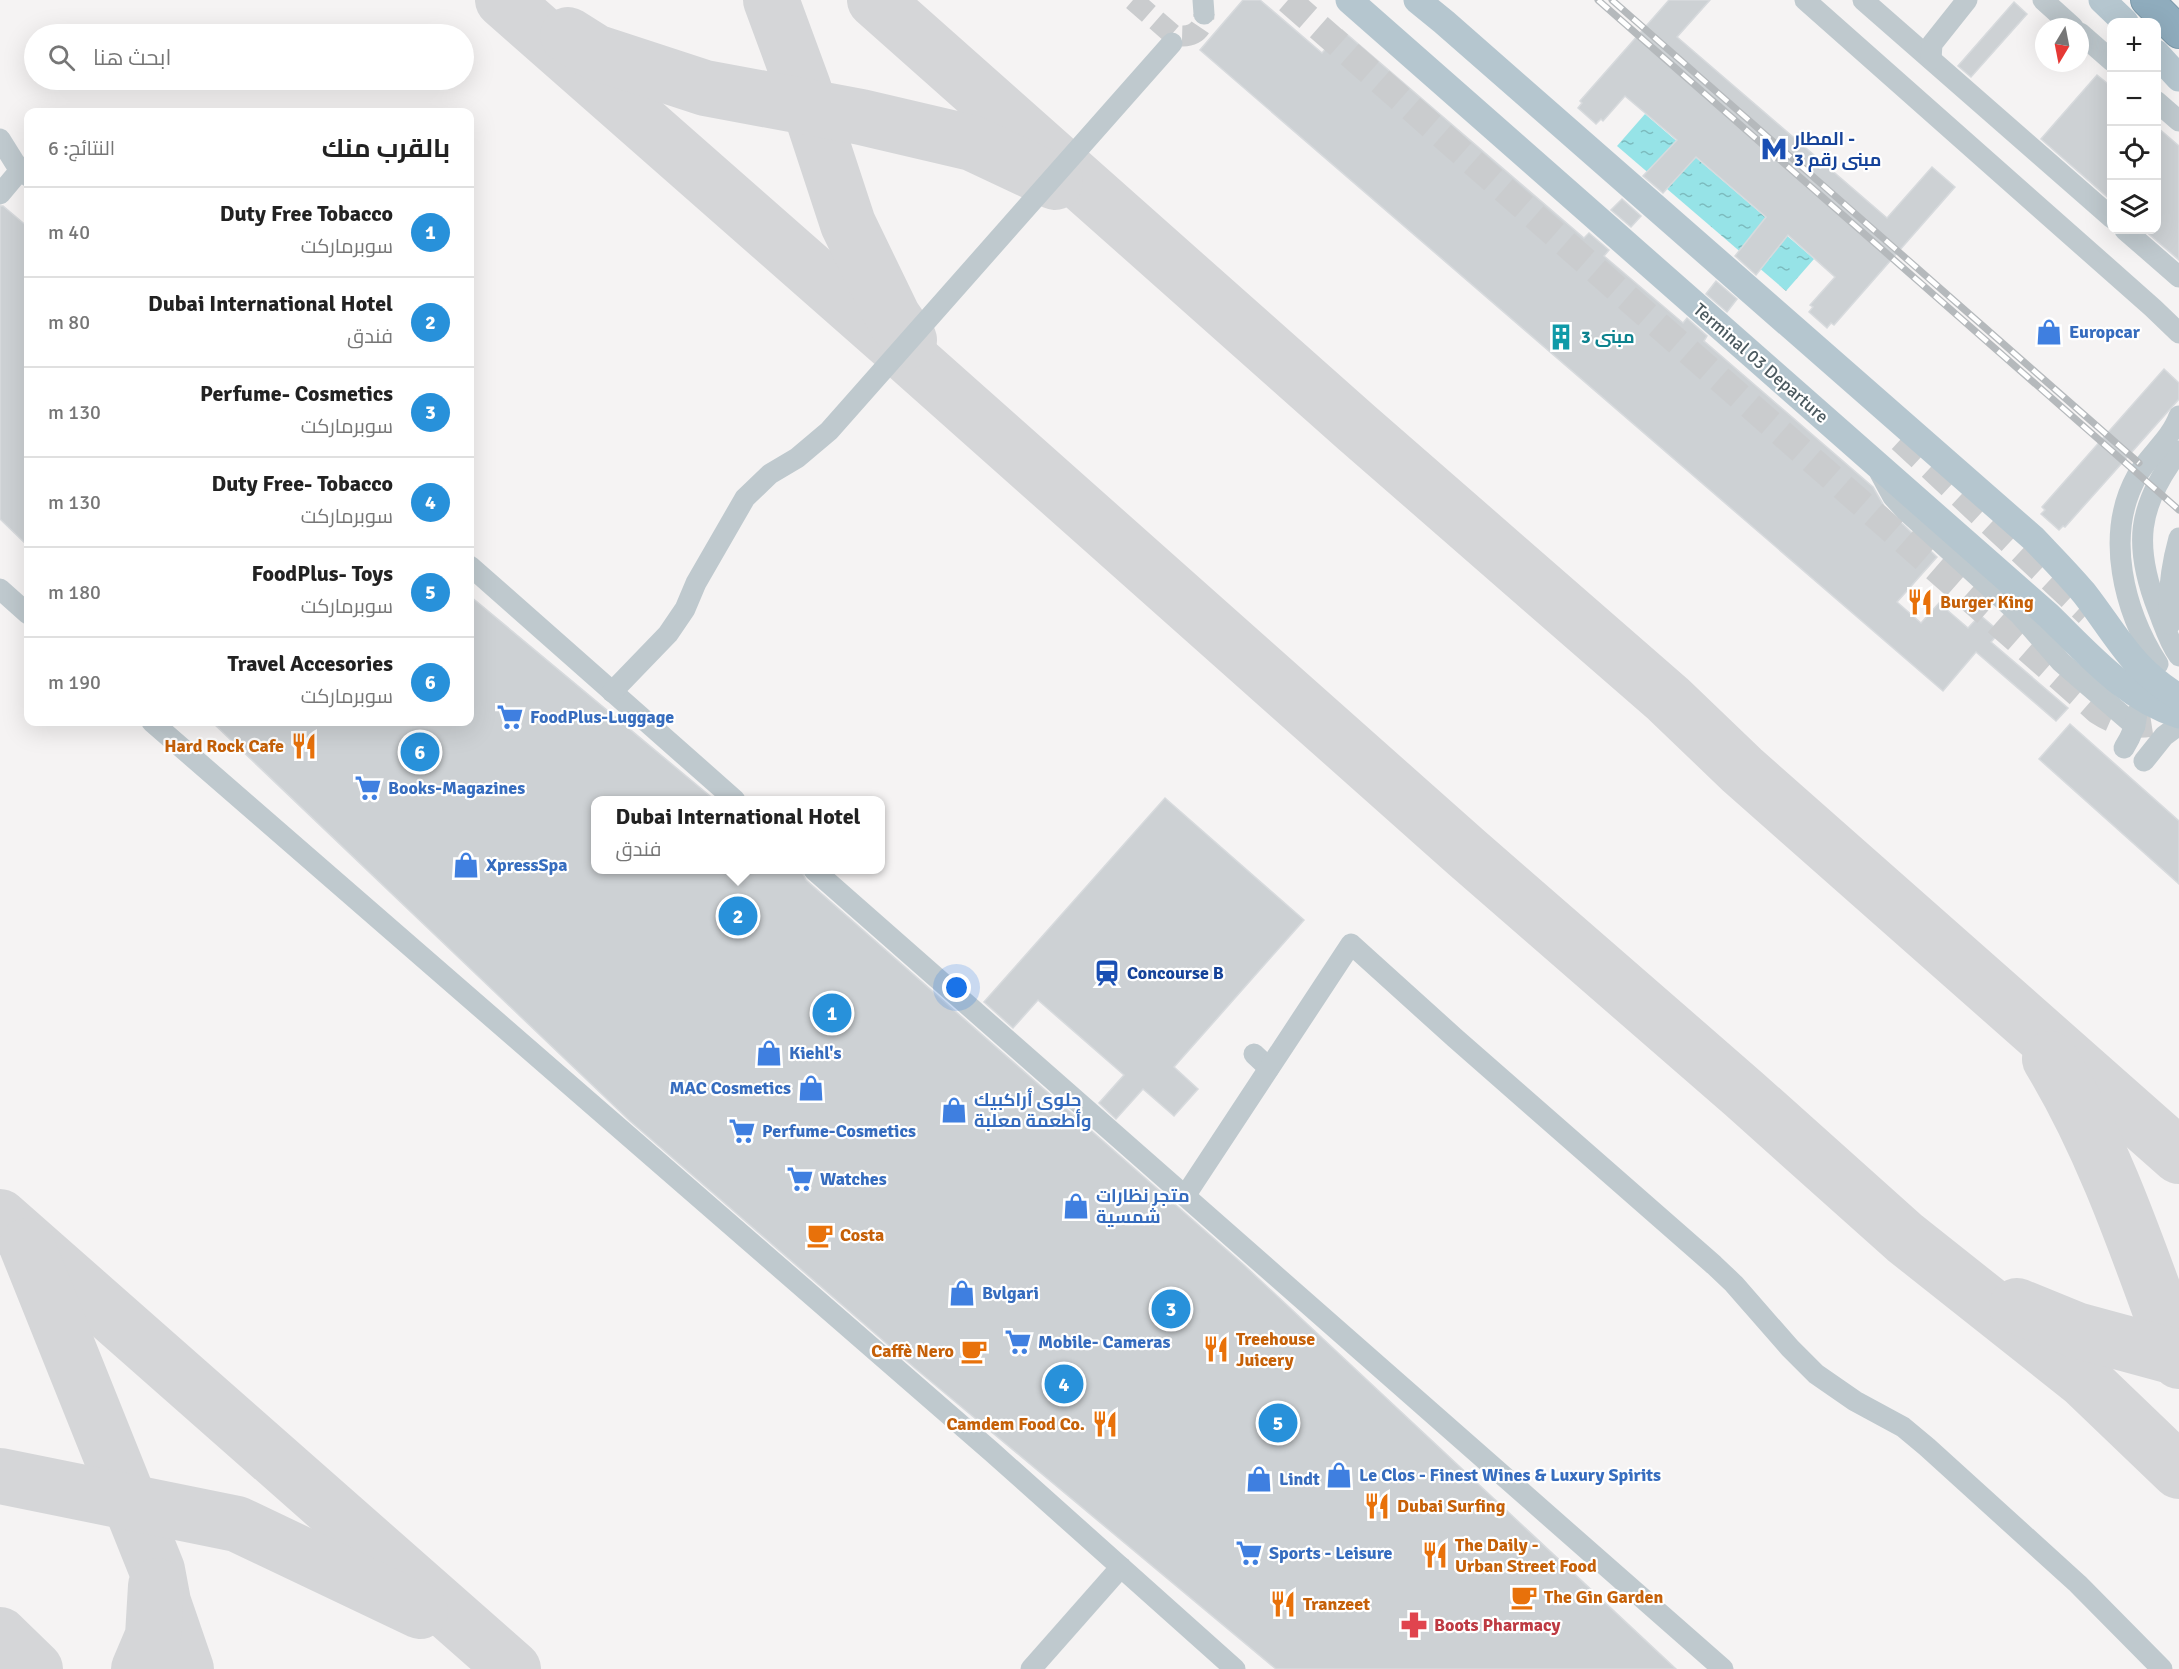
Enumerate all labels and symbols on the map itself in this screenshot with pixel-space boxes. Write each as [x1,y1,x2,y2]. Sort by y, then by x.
north arrow [2035,18,2089,72]
place label: المطار - مبنى رقم 3 [1793,128,1881,172]
metro station icon: المطار - مبنى رقم 3 [1759,134,1789,164]
street label: Terminal 03 Departure [1689,298,1833,428]
shop icon: Europcar [2034,317,2064,347]
place label: Europcar [2069,321,2141,343]
building icon: مبنى 3 [1546,322,1576,352]
place label: مبنى 3 [1581,326,1635,348]
restaurant icon: Burger King [1905,587,1935,617]
place label: Burger King [1940,591,2034,613]
supermarket icon: FoodPlus-Luggage [495,702,525,732]
place label: FoodPlus-Luggage [530,706,674,728]
pin: 6 [400,730,440,774]
restaurant icon: Hard Rock Cafe [289,731,319,761]
place label: Hard Rock Cafe [164,735,284,757]
supermarket icon: Books-Magazines [353,773,383,803]
place label: Books-Magazines [388,777,525,799]
shop icon: XpressSpa [451,850,481,880]
place label: XpressSpa [486,854,568,876]
pin: 2 [718,894,758,938]
station icon: Concourse B [1092,958,1122,988]
place label: Concourse B [1127,962,1224,984]
your location [942,973,971,1002]
pin: 1 [812,990,852,1036]
shop icon: Kiehl's [754,1038,784,1068]
place label: Kiehl's [789,1042,841,1064]
shop icon: MAC Cosmetics [796,1073,826,1103]
place label: MAC Cosmetics [669,1077,791,1099]
place label: حلوى أراكبيك وأطعمة معلبة [974,1087,1092,1132]
shop icon: حلوى أراكبيك وأطعمة معلبة [939,1095,969,1125]
supermarket icon: Perfume-Cosmetics [727,1116,757,1146]
place label: Perfume-Cosmetics [762,1120,916,1142]
supermarket icon: Watches [785,1164,815,1194]
place label: Watches [820,1168,887,1190]
place label: متجر نظارات شمسية [1096,1185,1190,1228]
shop icon: متجر نظارات شمسية [1061,1191,1091,1221]
cafe icon: Costa [805,1220,835,1250]
place label: Costa [840,1224,884,1246]
shop icon: Bvlgari [947,1278,977,1308]
place label: Bvlgari [982,1282,1039,1304]
pin: 3 [1152,1286,1190,1332]
supermarket icon: Mobile- Cameras [1003,1327,1033,1357]
place label: Treehouse Juicery [1236,1328,1315,1371]
place label: Mobile- Cameras [1038,1331,1170,1353]
restaurant icon: Treehouse Juicery [1201,1334,1231,1364]
cafe icon: Caffè Nero [959,1336,989,1366]
place label: Caffè Nero [871,1340,954,1362]
pin: 4 [1044,1362,1084,1406]
pin: 5 [1258,1400,1298,1446]
restaurant icon: Camdem Food Co. [1090,1409,1120,1439]
place label: Camdem Food Co. [946,1413,1085,1435]
shop icon: Le Clos - Finest Wines & Luxury Spirits [1324,1460,1354,1490]
shop icon: Lindt [1244,1464,1274,1494]
place label: Le Clos - Finest Wines & Luxury Spirits [1359,1464,1661,1486]
place label: Lindt [1279,1468,1320,1490]
restaurant icon: Dubai Surfing [1362,1491,1392,1521]
place label: Dubai Surfing [1397,1495,1506,1517]
place label: The Daily - Urban Street Food [1455,1534,1597,1577]
supermarket icon: Sports - Leisure [1234,1538,1264,1568]
restaurant icon: The Daily - Urban Street Food [1420,1540,1450,1570]
place label: Sports - Leisure [1269,1542,1393,1564]
cafe icon: The Gin Garden [1509,1582,1539,1612]
place label: The Gin Garden [1544,1586,1663,1608]
restaurant icon: Tranzeet [1268,1589,1298,1619]
place label: Tranzeet [1303,1593,1370,1615]
pharmacy icon: Boots Pharmacy [1399,1610,1429,1640]
place label: Boots Pharmacy [1434,1614,1561,1636]

